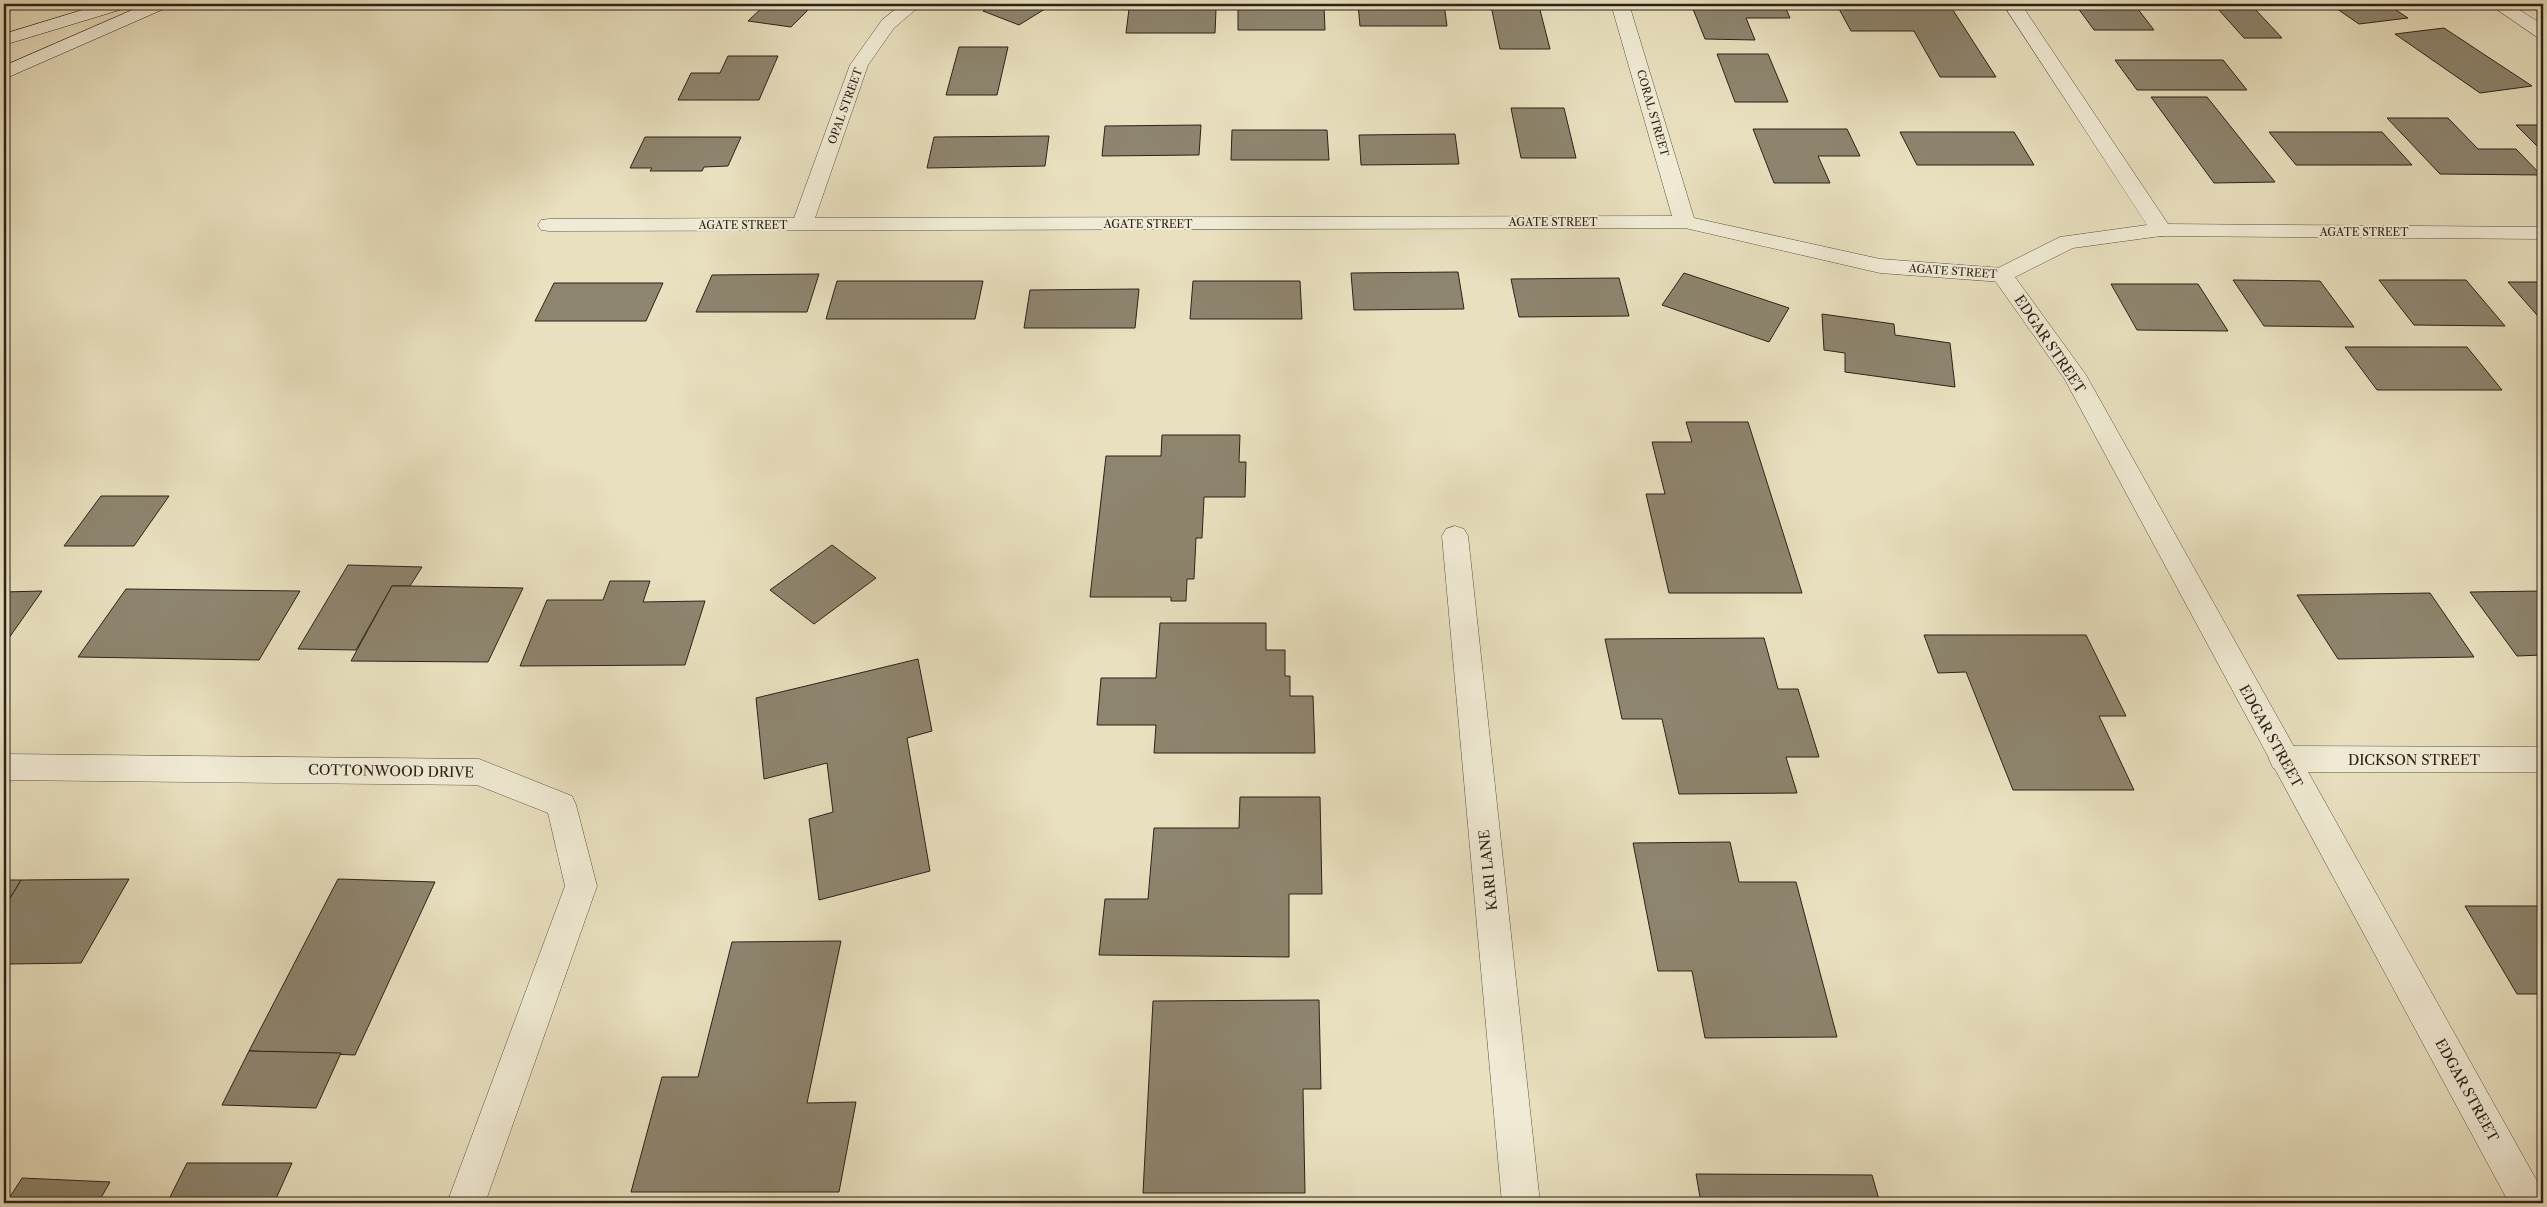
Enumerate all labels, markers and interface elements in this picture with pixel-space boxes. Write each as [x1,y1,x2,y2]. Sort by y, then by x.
street label: OPAL STREET [825,65,866,146]
street label: CORAL STREET [1634,68,1672,159]
street label: AGATE STREET [1508,215,1598,229]
street label: AGATE STREET [1103,217,1193,231]
street label: AGATE STREET [698,218,788,232]
street label: AGATE STREET [2319,225,2409,239]
street label: AGATE STREET [1907,261,1999,281]
street label: EDGAR STREET [2010,291,2090,397]
street label: EDGAR STREET [2235,681,2307,791]
street label: DICKSON STREET [2348,751,2481,769]
street label: COTTONWOOD DRIVE [308,761,474,781]
street label: KARI LANE [1475,829,1501,911]
street label: EDGAR STREET [2431,1035,2503,1145]

